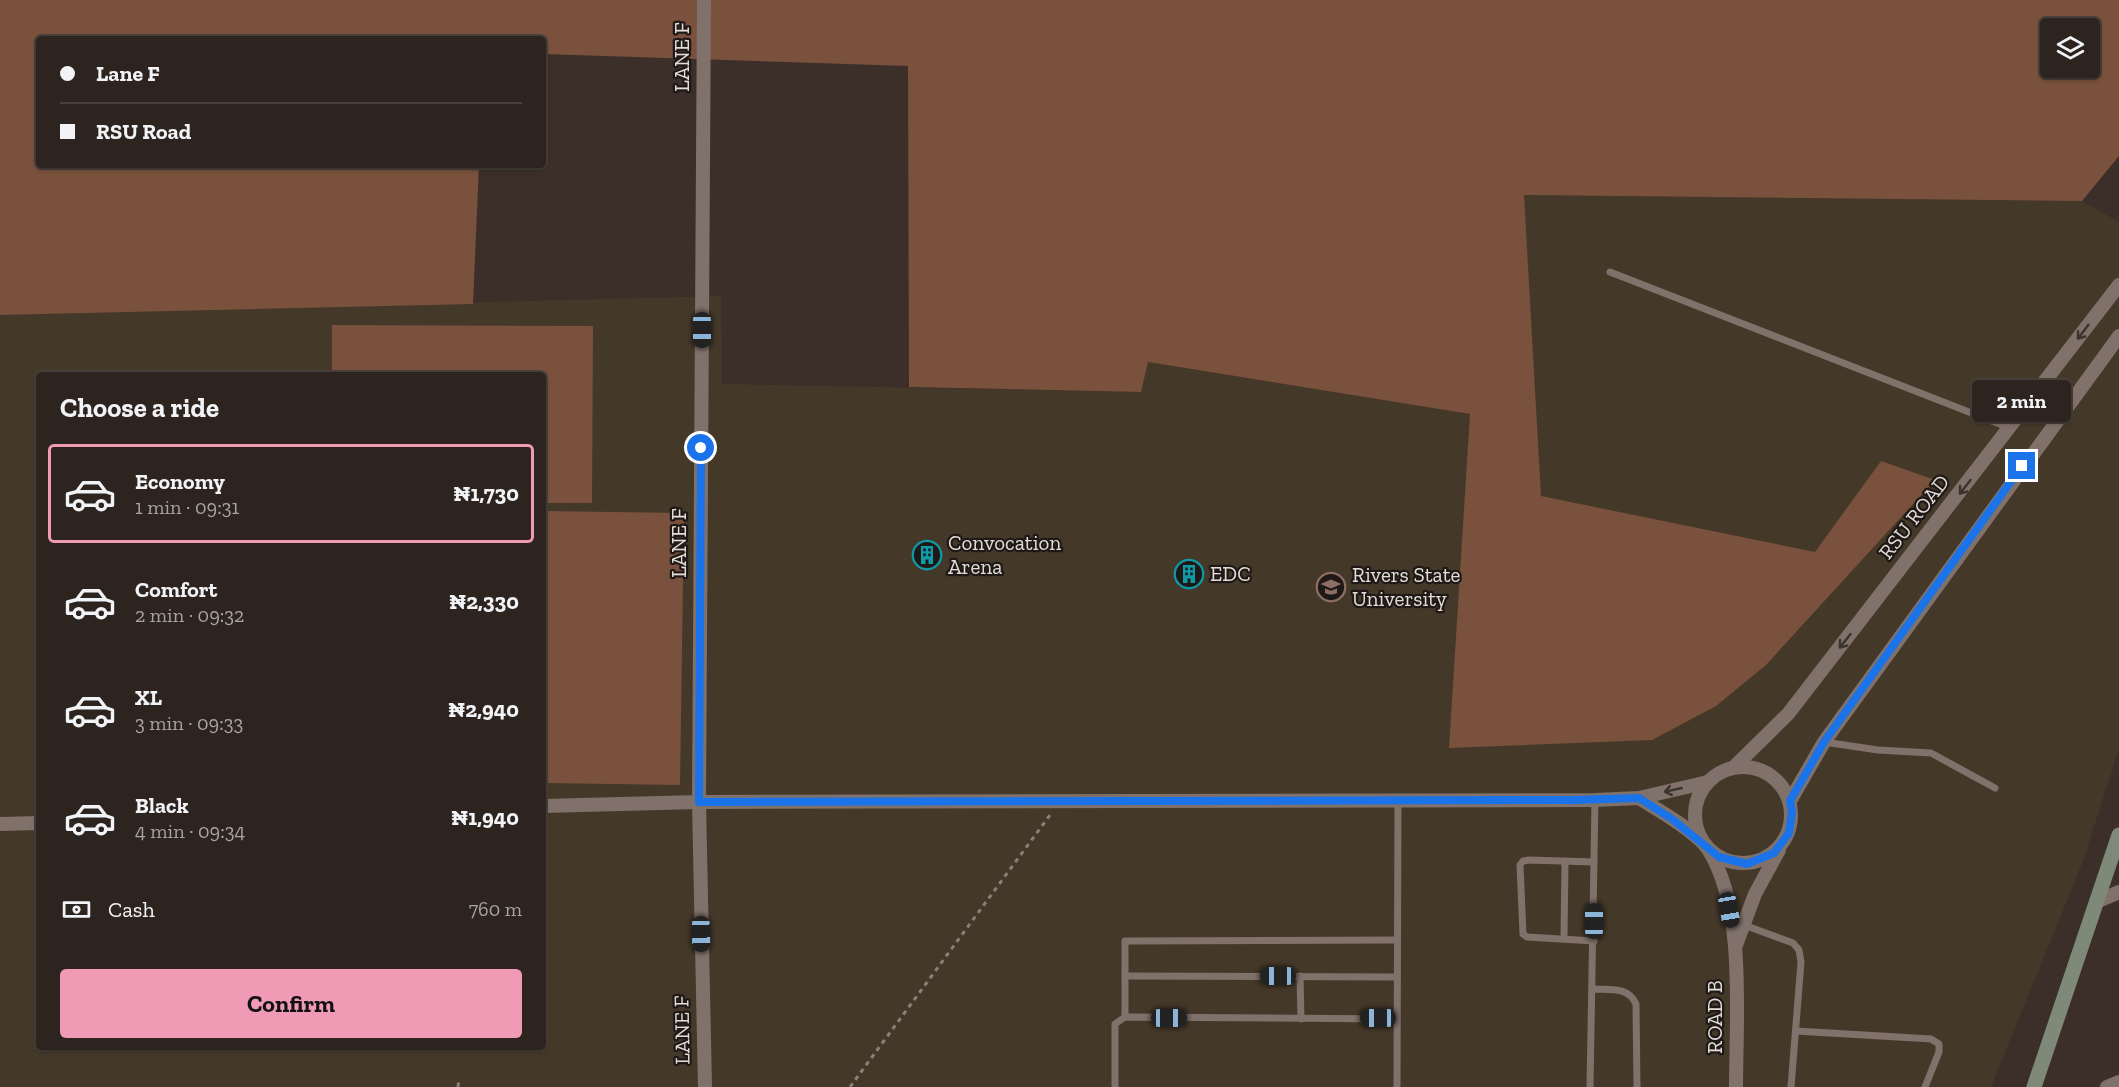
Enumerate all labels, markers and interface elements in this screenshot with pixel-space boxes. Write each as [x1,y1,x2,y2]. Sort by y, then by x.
map controls [2040,18,2100,78]
button: layers [2040,18,2100,78]
street label: LANE F [669,22,694,92]
text: Lane F [96,60,160,87]
text: RSU Road [96,118,191,145]
car [693,312,711,348]
one-way arrow [2077,324,2090,340]
callout: 2 min [1972,379,2072,421]
text: 2 min [1997,389,2046,413]
text: Choose a ride [60,392,219,424]
route start [687,434,714,461]
route end [2008,452,2035,479]
icon: car [63,467,117,521]
text: Economy [135,468,225,495]
street label: RSU ROAD [1873,470,1954,564]
one-way arrow [1958,478,1971,494]
text: ₦1,730 [453,480,519,507]
text: 1 min · 09:31 [135,495,239,519]
street label: LANE F [666,508,691,578]
place label: Convocation Arena [948,530,1061,579]
building icon: Convocation Arena [911,539,943,571]
building icon: EDC [1173,558,1205,590]
place label: EDC [1210,561,1251,586]
place label: Rivers State University [1352,562,1460,611]
school or university icon: Rivers State University [1315,571,1347,603]
icon: car [63,575,117,629]
text: Comfort [135,576,217,603]
text: ₦2,330 [449,588,519,615]
text: 2 min · 09:32 [135,603,244,627]
one-way arrow [1839,632,1852,648]
icon: car [63,683,117,737]
text: XL [135,684,162,711]
text: ₦2,940 [448,696,519,723]
text: 3 min · 09:33 [135,711,243,735]
one-way arrow [1664,784,1683,796]
icon: car [63,791,117,845]
text: Black [135,792,189,819]
text: ₦1,940 [451,804,519,831]
text: 4 min · 09:34 [135,819,245,843]
car [1717,891,1741,929]
icon: cash [60,893,93,926]
text: Cash [108,896,155,923]
text: 760 m [469,897,522,921]
car [1585,903,1603,939]
car [692,916,710,952]
car [1260,967,1296,985]
button: Confirm [60,969,522,1038]
street label: ROAD B [1702,980,1727,1054]
street label: LANE F [668,995,695,1065]
car [1151,1009,1187,1027]
car [1360,1009,1396,1027]

